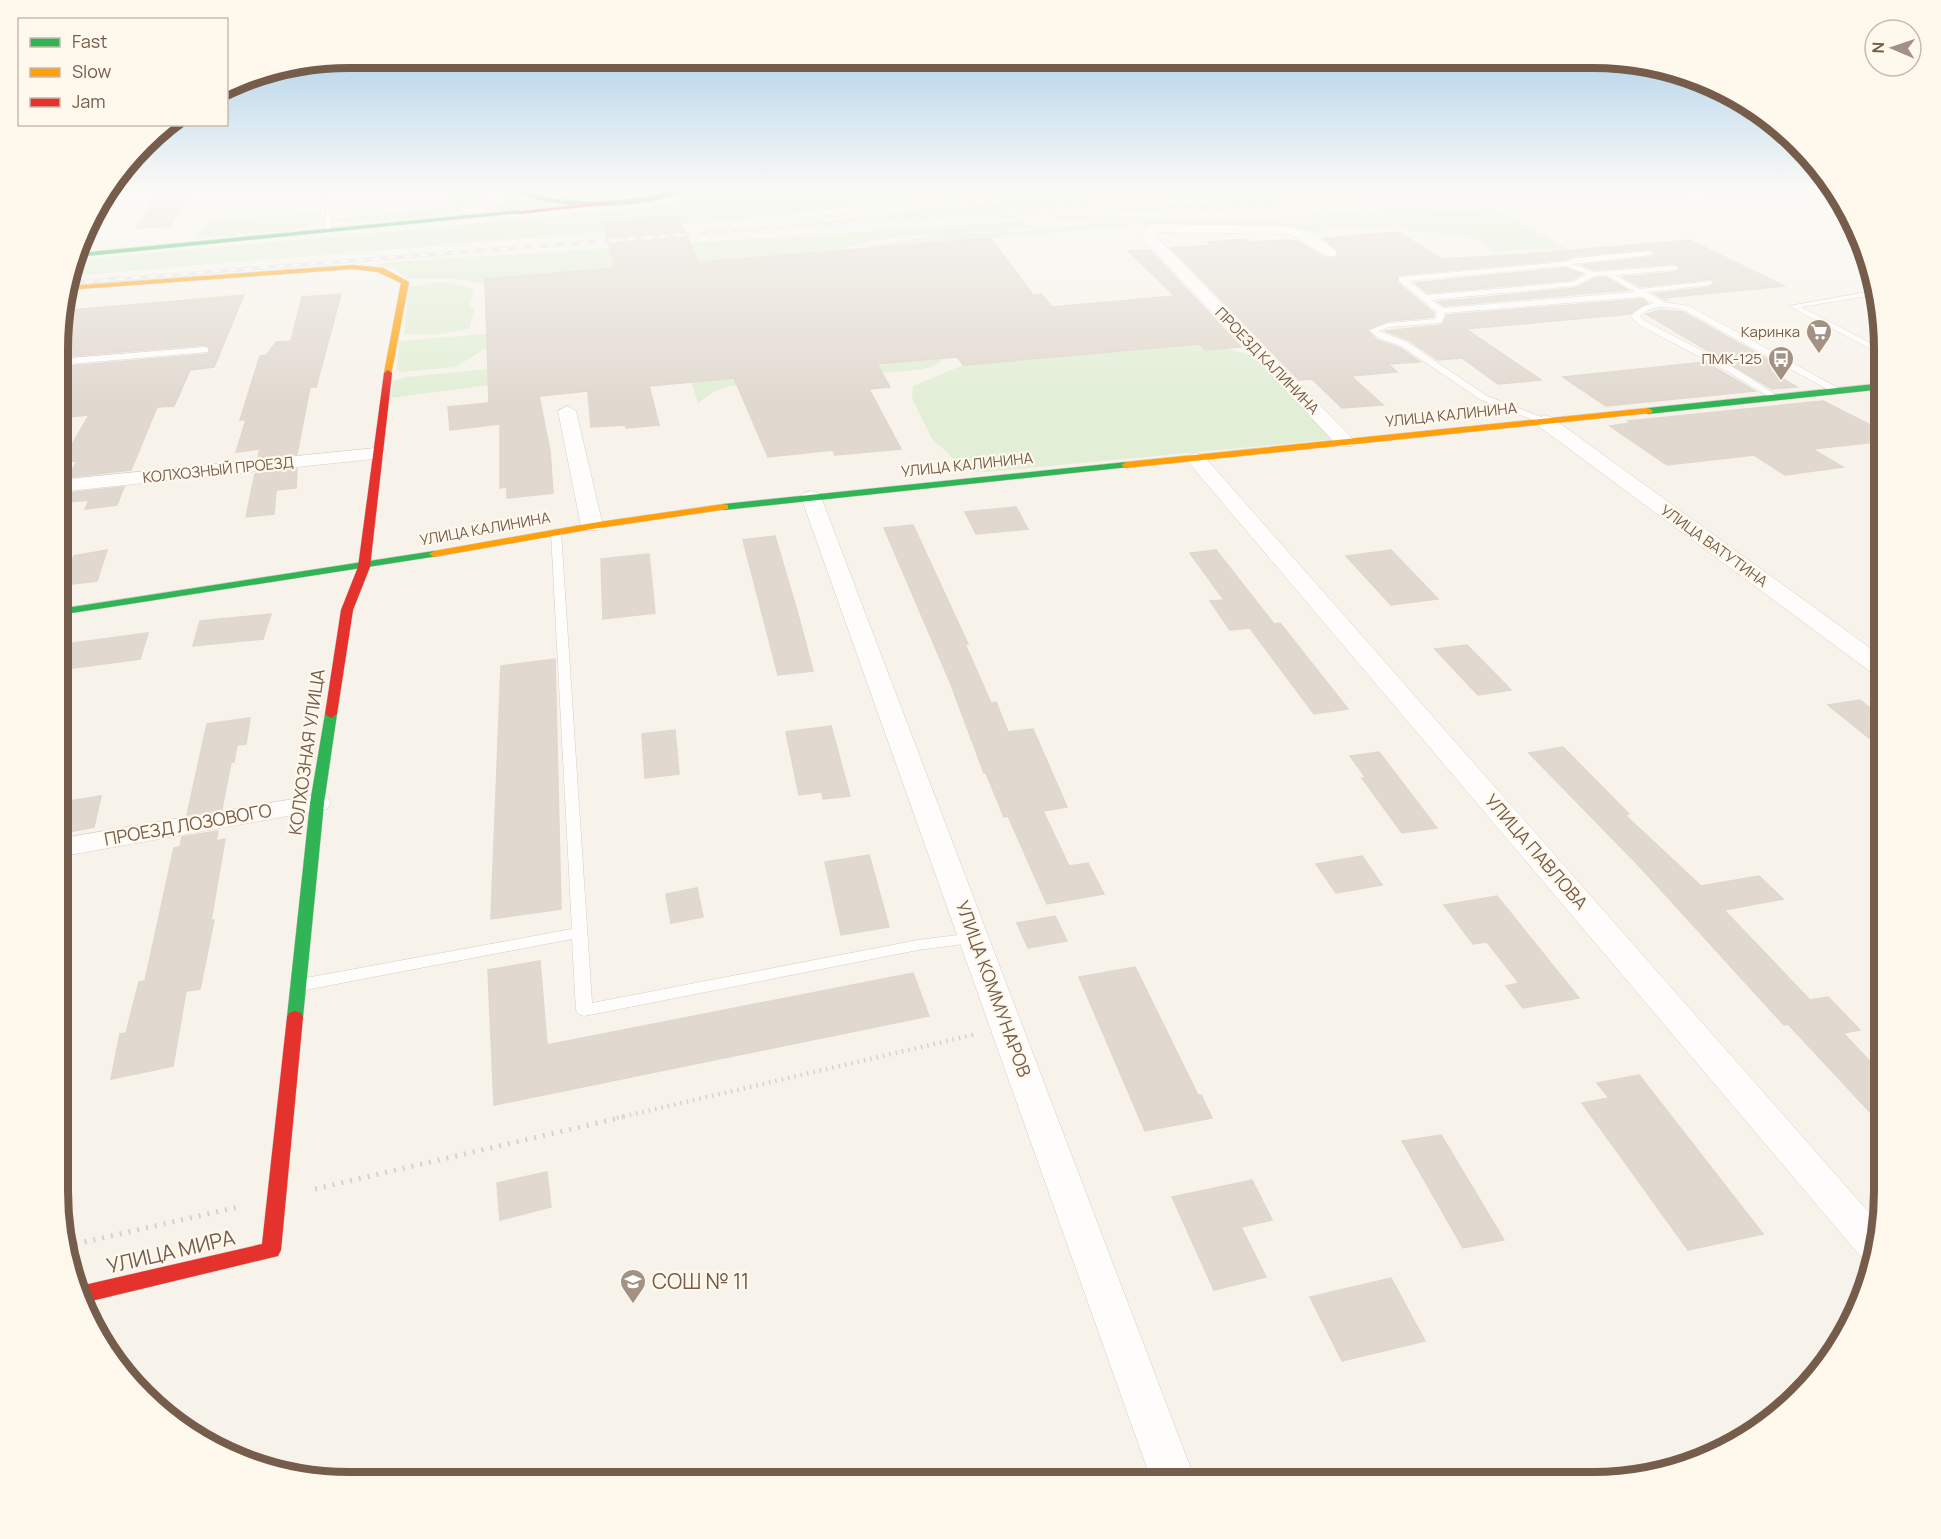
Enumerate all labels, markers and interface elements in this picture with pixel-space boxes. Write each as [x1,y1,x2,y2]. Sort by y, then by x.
legend [18,18,228,126]
north arrow [1863,18,1923,78]
text: Fast [72,29,107,53]
text: N [1867,41,1889,54]
text: Slow [72,59,112,83]
text: Jam [72,89,106,113]
street label: ПРОЕЗД КАЛИНИНА [1211,302,1324,419]
supermarket icon: Каринка [1804,317,1834,355]
place label: Каринка [1741,321,1800,342]
bus stop icon: ПМК-125 [1766,344,1796,382]
place label: ПМК-125 [1702,348,1762,369]
street label: УЛИЦА КАЛИНИНА [1384,397,1518,432]
street label: УЛИЦА КАЛИНИНА [900,447,1034,482]
street label: КОЛХОЗНЫЙ ПРОЕЗД [141,451,294,488]
street label: УЛИЦА ВАТУТИНА [1656,500,1773,592]
street label: УЛИЦА КАЛИНИНА [418,507,552,550]
street label: КОЛХОЗНАЯ УЛИЦА [282,667,330,836]
street label: УЛИЦА ПАВЛОВА [1480,788,1594,915]
street label: ПРОЕЗД ЛОЗОВОГО [102,797,273,851]
street label: УЛИЦА КОММУНАРОВ [951,897,1037,1080]
street label: УЛИЦА МИРА [104,1223,238,1279]
school or university icon: СОШ № 11 [618,1267,648,1305]
place label: СОШ № 11 [652,1267,749,1295]

